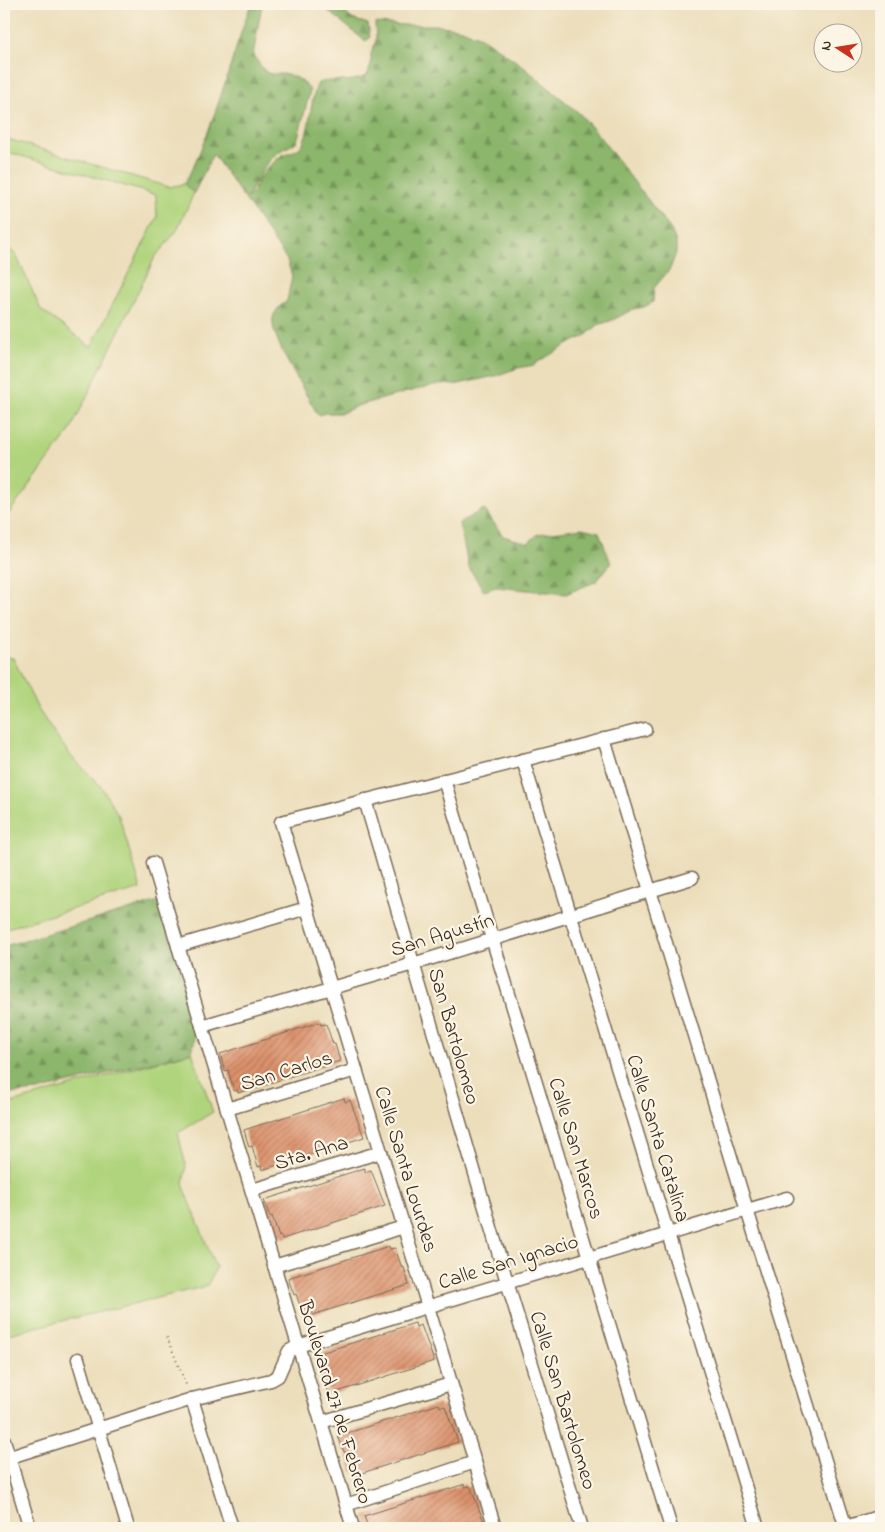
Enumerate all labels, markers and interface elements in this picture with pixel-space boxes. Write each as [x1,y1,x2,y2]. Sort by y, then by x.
north arrow [812,22,862,72]
text: N [815,39,838,52]
street label: San Agustín [387,906,499,968]
street label: San Bartolomeo [419,965,487,1108]
street label: San Carlos [237,1044,336,1100]
street label: Calle Santa Catalina [617,1051,697,1226]
street label: Calle San Marcos [539,1074,611,1223]
street label: Calle Santa Lourdes [366,1083,445,1256]
street label: Sta. Ana [271,1128,352,1179]
street label: Calle San Ignacio [435,1227,583,1300]
street label: Boulevard 27 de Febrero [289,1296,379,1508]
street label: Calle San Bartolomeo [521,1308,604,1494]

